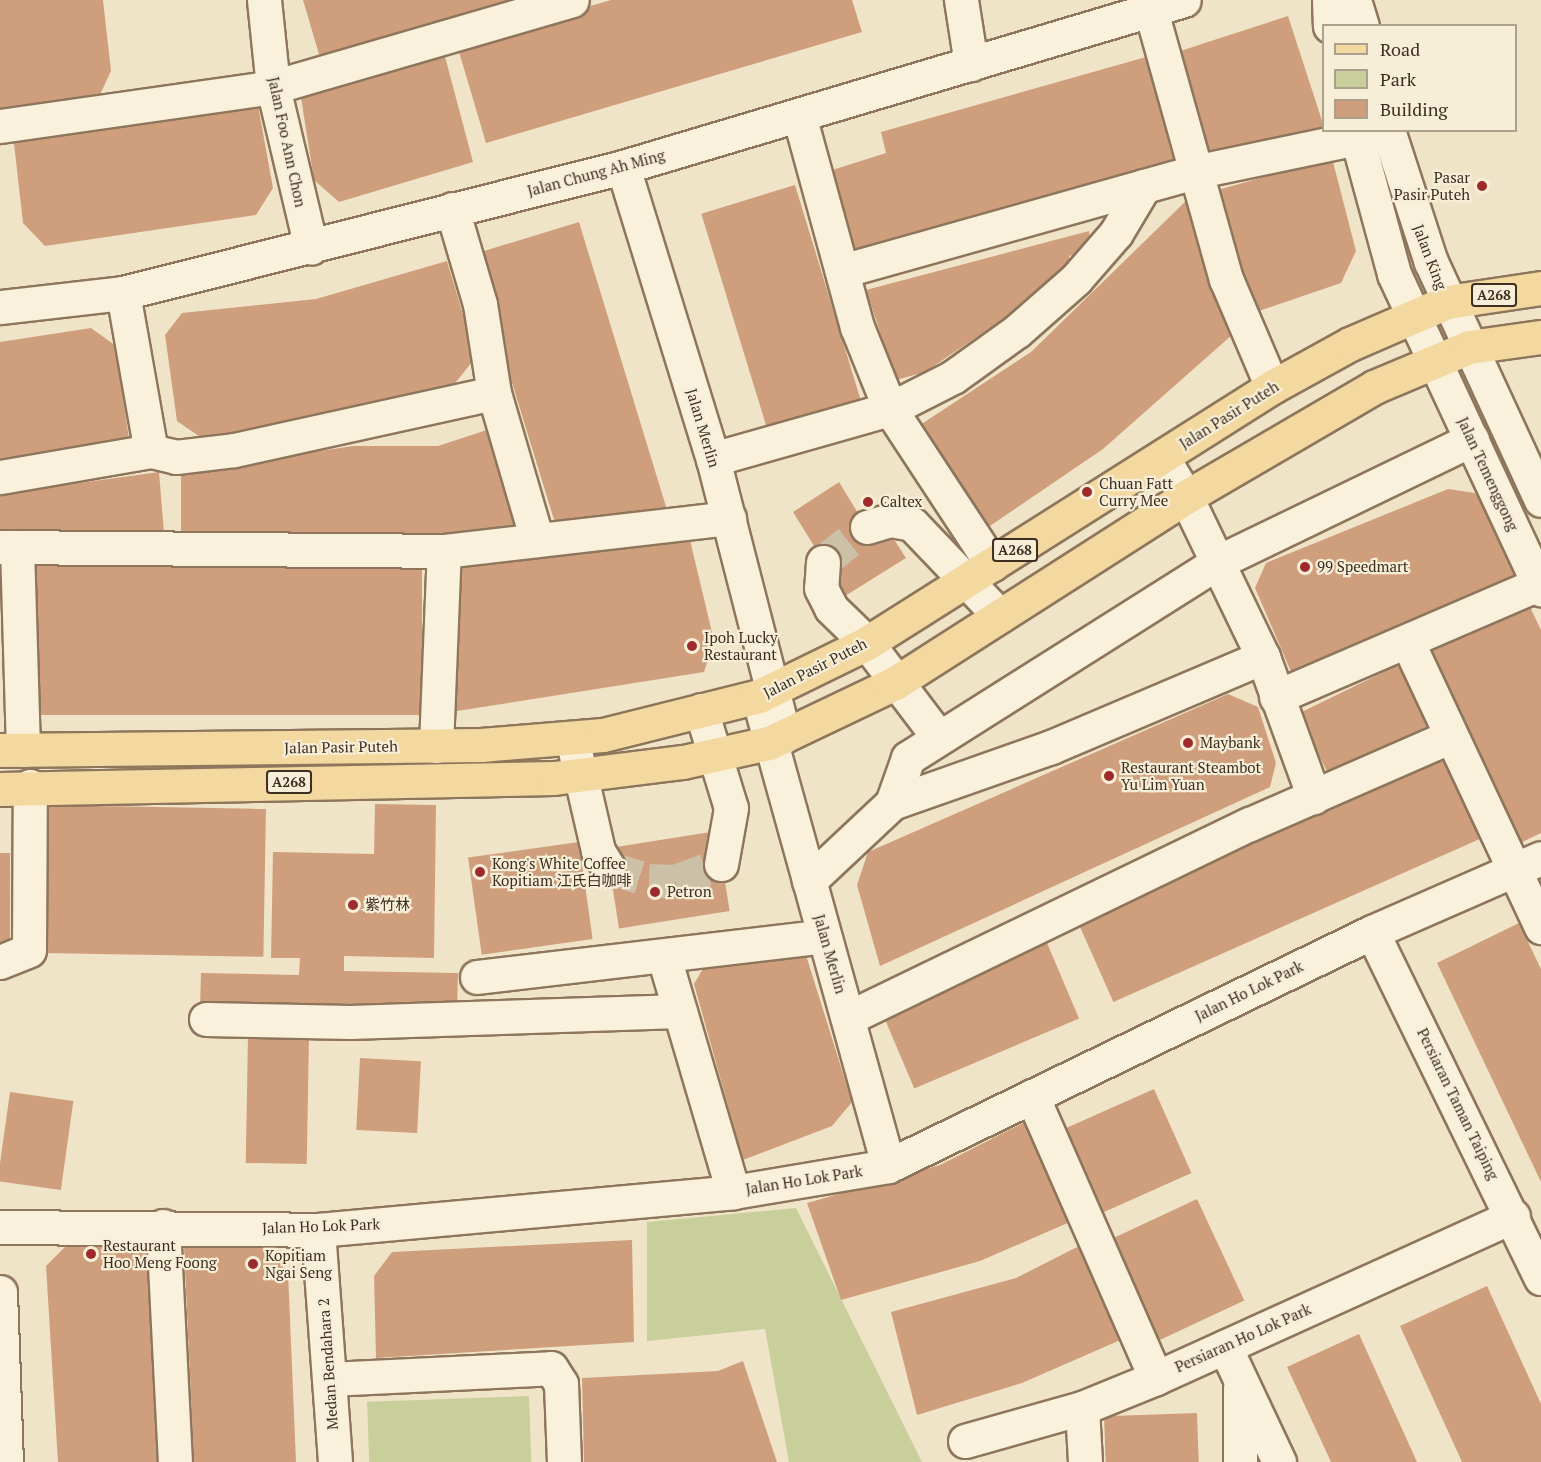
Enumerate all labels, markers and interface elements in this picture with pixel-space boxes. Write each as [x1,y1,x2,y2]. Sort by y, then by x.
legend [1322,24,1517,132]
text: Road [1380,37,1420,61]
text: Park [1380,67,1416,91]
street label: Jalan Foo Ann Chon [264,75,310,209]
text: Building [1380,97,1448,121]
street label: Jalan Chung Ah Ming [525,146,667,200]
place label: Pasar Pasir Puteh [1394,168,1470,203]
marker: Pasar Pasir Puteh [1475,179,1489,193]
street label: Jalan King [1409,222,1451,292]
road number: A268 [1470,284,1518,306]
street label: Jalan Pasir Puteh [1176,377,1282,453]
street label: Jalan Merlin [682,386,724,470]
street label: Jalan Temenggong [1454,414,1522,534]
place label: Chuan Fatt Curry Mee [1099,474,1173,509]
marker: Chuan Fatt Curry Mee [1080,485,1094,499]
place label: Caltex [880,493,922,511]
marker: Caltex [861,495,875,509]
road number: A268 [991,539,1039,561]
place label: 99 Speedmart [1317,558,1408,576]
marker: 99 Speedmart [1298,560,1312,574]
place label: Ipoh Lucky Restaurant [704,628,778,663]
street label: Jalan Pasir Puteh [760,634,870,702]
marker: Ipoh Lucky Restaurant [685,639,699,653]
place label: Maybank [1200,734,1261,752]
marker: Maybank [1181,736,1195,750]
street label: Jalan Pasir Puteh [284,737,398,757]
place label: Restaurant Steambot Yu Lim Yuan [1121,758,1261,793]
marker: Restaurant Steambot Yu Lim Yuan [1102,769,1116,783]
road number: A268 [265,771,313,793]
place label: Kong's White Coffee Kopitiam 江氏白咖啡 [492,854,632,889]
marker: Kong's White Coffee Kopitiam 江氏白咖啡 [473,865,487,879]
place label: Petron [667,883,712,901]
marker: Petron [648,885,662,899]
place label: 紫竹林 [365,896,410,914]
marker: 紫竹林 [346,898,360,912]
street label: Jalan Merlin [810,912,850,996]
street label: Jalan Ho Lok Park [1192,957,1306,1025]
street label: Persiaran Taman Taiping [1413,1025,1503,1183]
street label: Jalan Ho Lok Park [744,1162,864,1198]
street label: Jalan Ho Lok Park [262,1215,380,1237]
place label: Restaurant Hoo Meng Foong [103,1236,217,1271]
place label: Kopitiam Ngai Seng [265,1246,332,1281]
marker: Restaurant Hoo Meng Foong [84,1247,98,1261]
marker: Kopitiam Ngai Seng [246,1257,260,1271]
street label: Medan Bendahara 2 [314,1298,342,1430]
street label: Persiaran Ho Lok Park [1172,1300,1314,1376]

